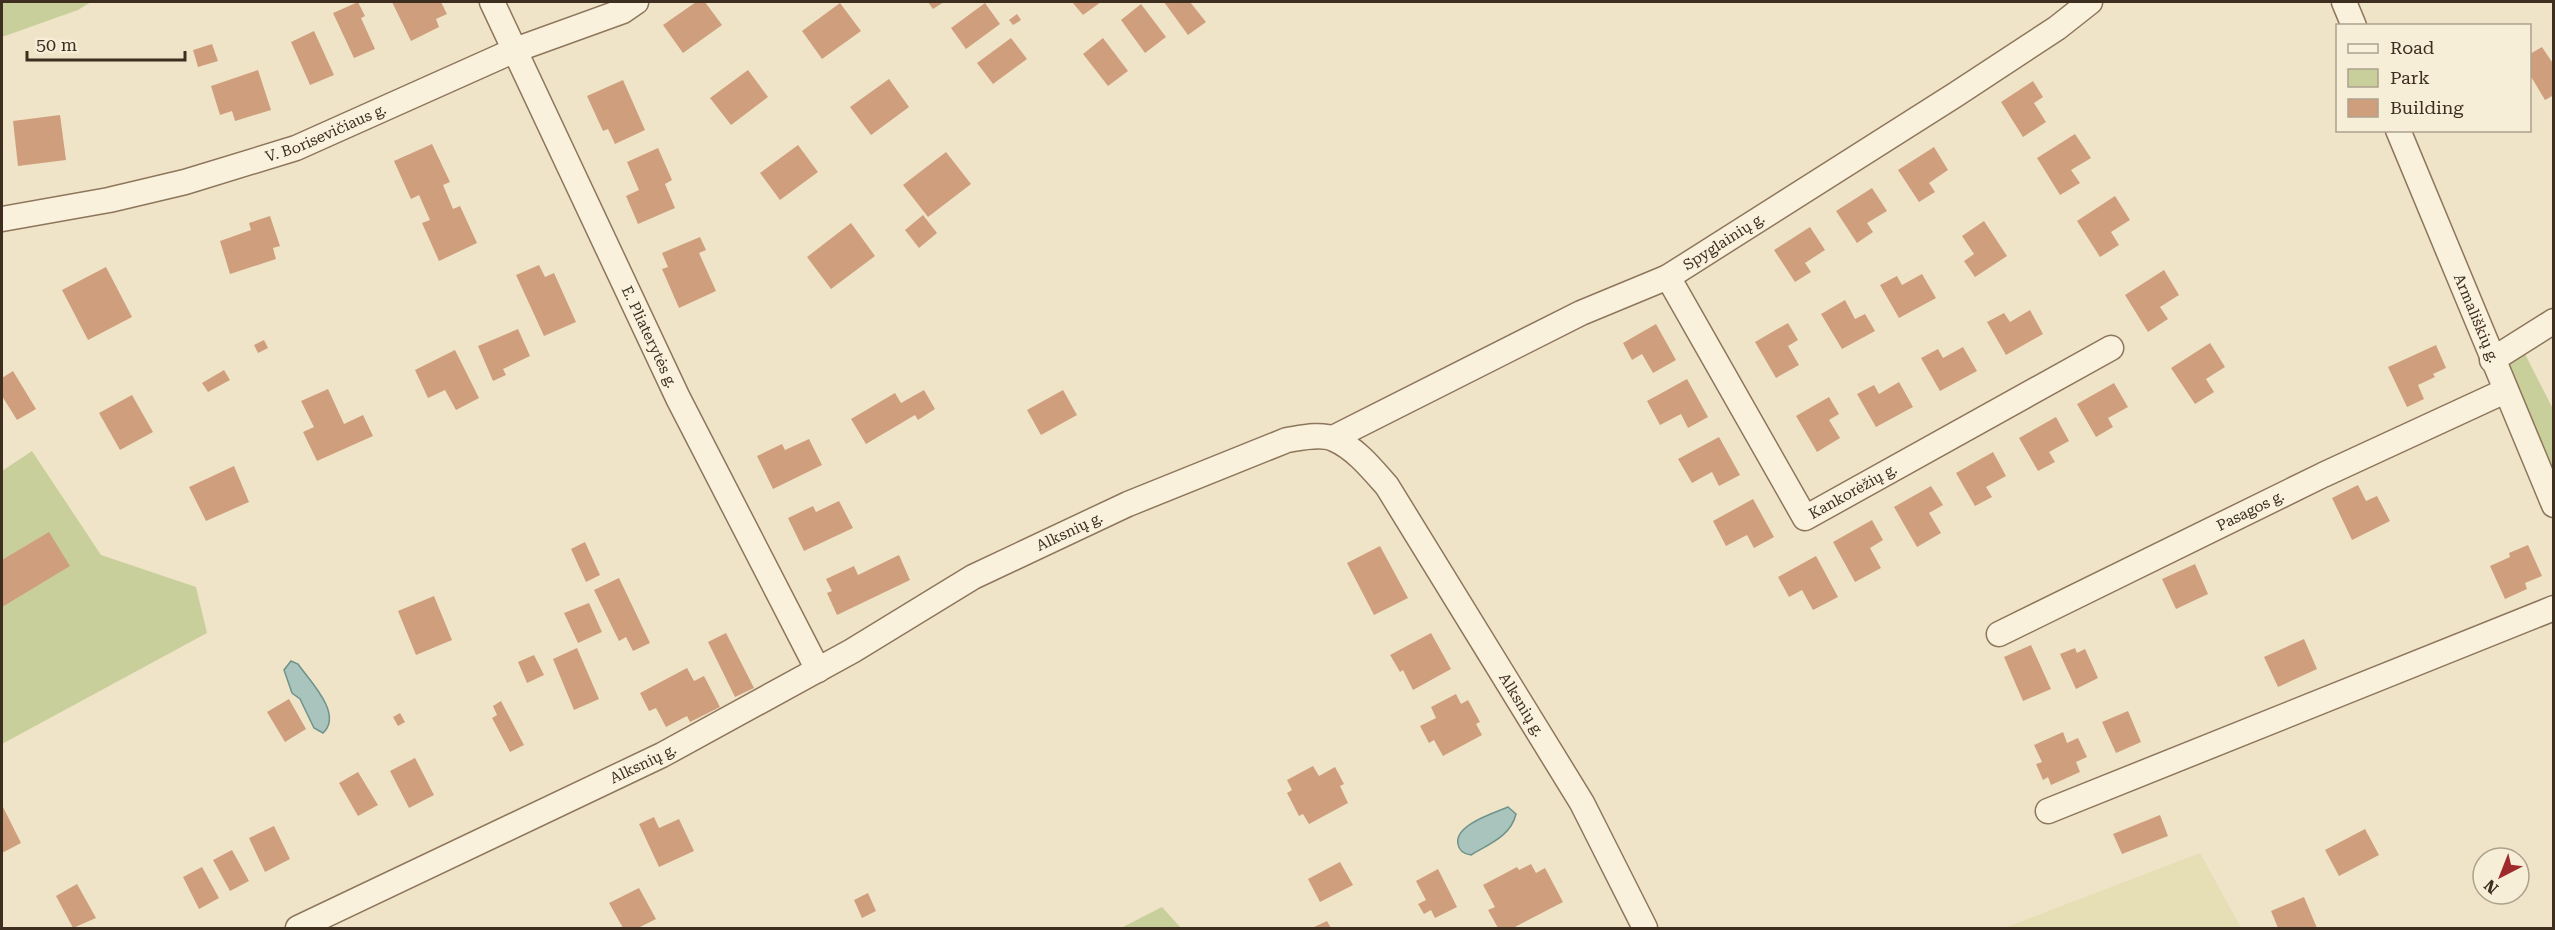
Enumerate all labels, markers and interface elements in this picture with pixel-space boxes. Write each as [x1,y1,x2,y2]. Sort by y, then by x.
scale bar [27,24,184,62]
legend [2336,24,2531,132]
text: 50 m [36,34,77,55]
text: Road [2390,37,2435,58]
text: Park [2390,67,2430,88]
text: Building [2390,97,2464,118]
street label: V. Borisevičiaus g. [263,100,389,166]
street label: Spyglainių g. [1680,209,1768,274]
street label: Armališkių g. [2450,271,2503,365]
street label: E. Pliaterytės g. [618,283,681,391]
street label: Kankorėžių g. [1806,460,1900,523]
street label: Pasagos g. [2214,487,2287,535]
street label: Alksnių g. [1033,508,1106,555]
street label: Alksnių g. [1495,670,1548,740]
street label: Alksnių g. [607,740,679,787]
north arrow [2471,846,2531,906]
text: N [2480,876,2502,898]

